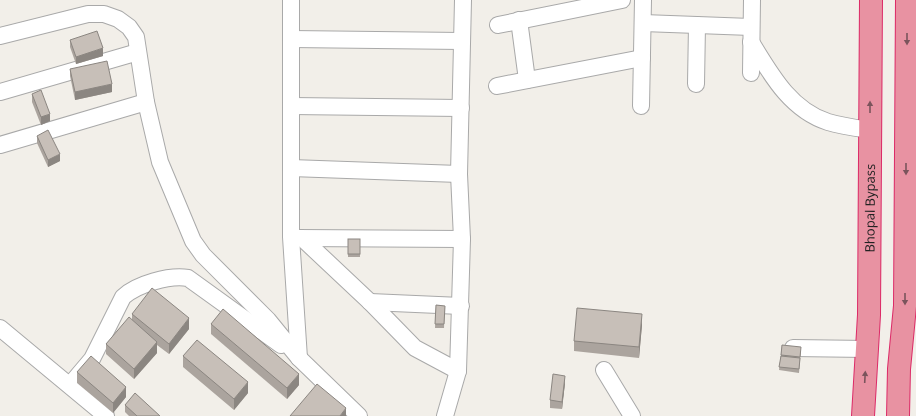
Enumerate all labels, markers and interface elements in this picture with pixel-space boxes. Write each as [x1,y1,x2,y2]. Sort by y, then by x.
one-way arrow [904,33,910,46]
one-way arrow [867,100,873,113]
one-way arrow [903,163,909,176]
street label: Bhopal Bypass [860,164,879,253]
one-way arrow [902,293,908,306]
one-way arrow [862,371,869,383]

